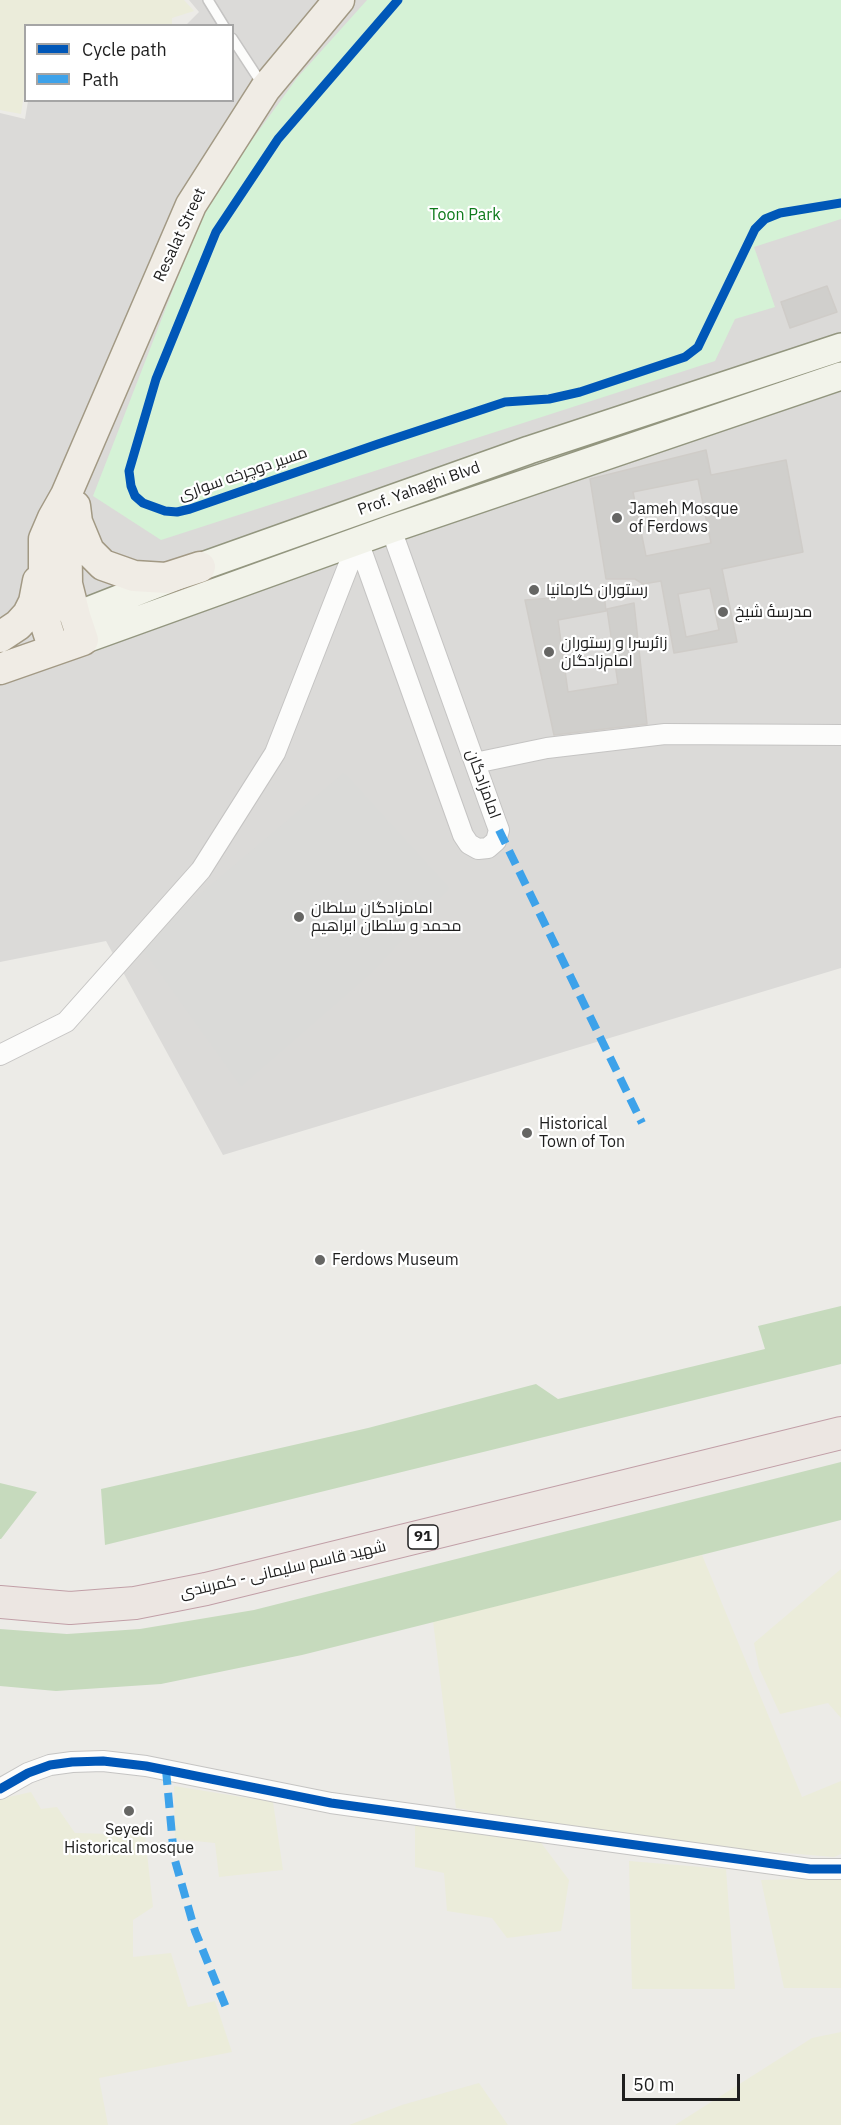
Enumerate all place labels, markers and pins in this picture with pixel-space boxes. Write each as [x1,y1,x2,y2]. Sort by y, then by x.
place label: Jameh Mosque of Ferdows [629,499,738,537]
marker: Jameh Mosque of Ferdows [610,511,624,525]
place label: رستوران کارمانیا [546,580,648,600]
marker: رستوران کارمانیا [527,583,541,597]
place label: مدرسهٔ شیخ [735,602,812,622]
marker: مدرسهٔ شیخ [716,605,730,619]
place label: زائرسرا و رستوران امام‌زادگان [561,633,667,671]
marker: زائرسرا و رستوران امام‌زادگان [542,645,556,659]
place label: امامزادگان سلطان محمد و سلطان ابراهیم [311,898,461,936]
marker: امامزادگان سلطان محمد و سلطان ابراهیم [292,910,306,924]
place label: Historical Town of Ton [539,1114,625,1152]
marker: Historical Town of Ton [520,1126,534,1140]
place label: Ferdows Museum [332,1250,459,1270]
marker: Ferdows Museum [313,1253,327,1267]
marker: Seyedi Historical mosque [122,1804,136,1818]
place label: Seyedi Historical mosque [64,1820,194,1858]

